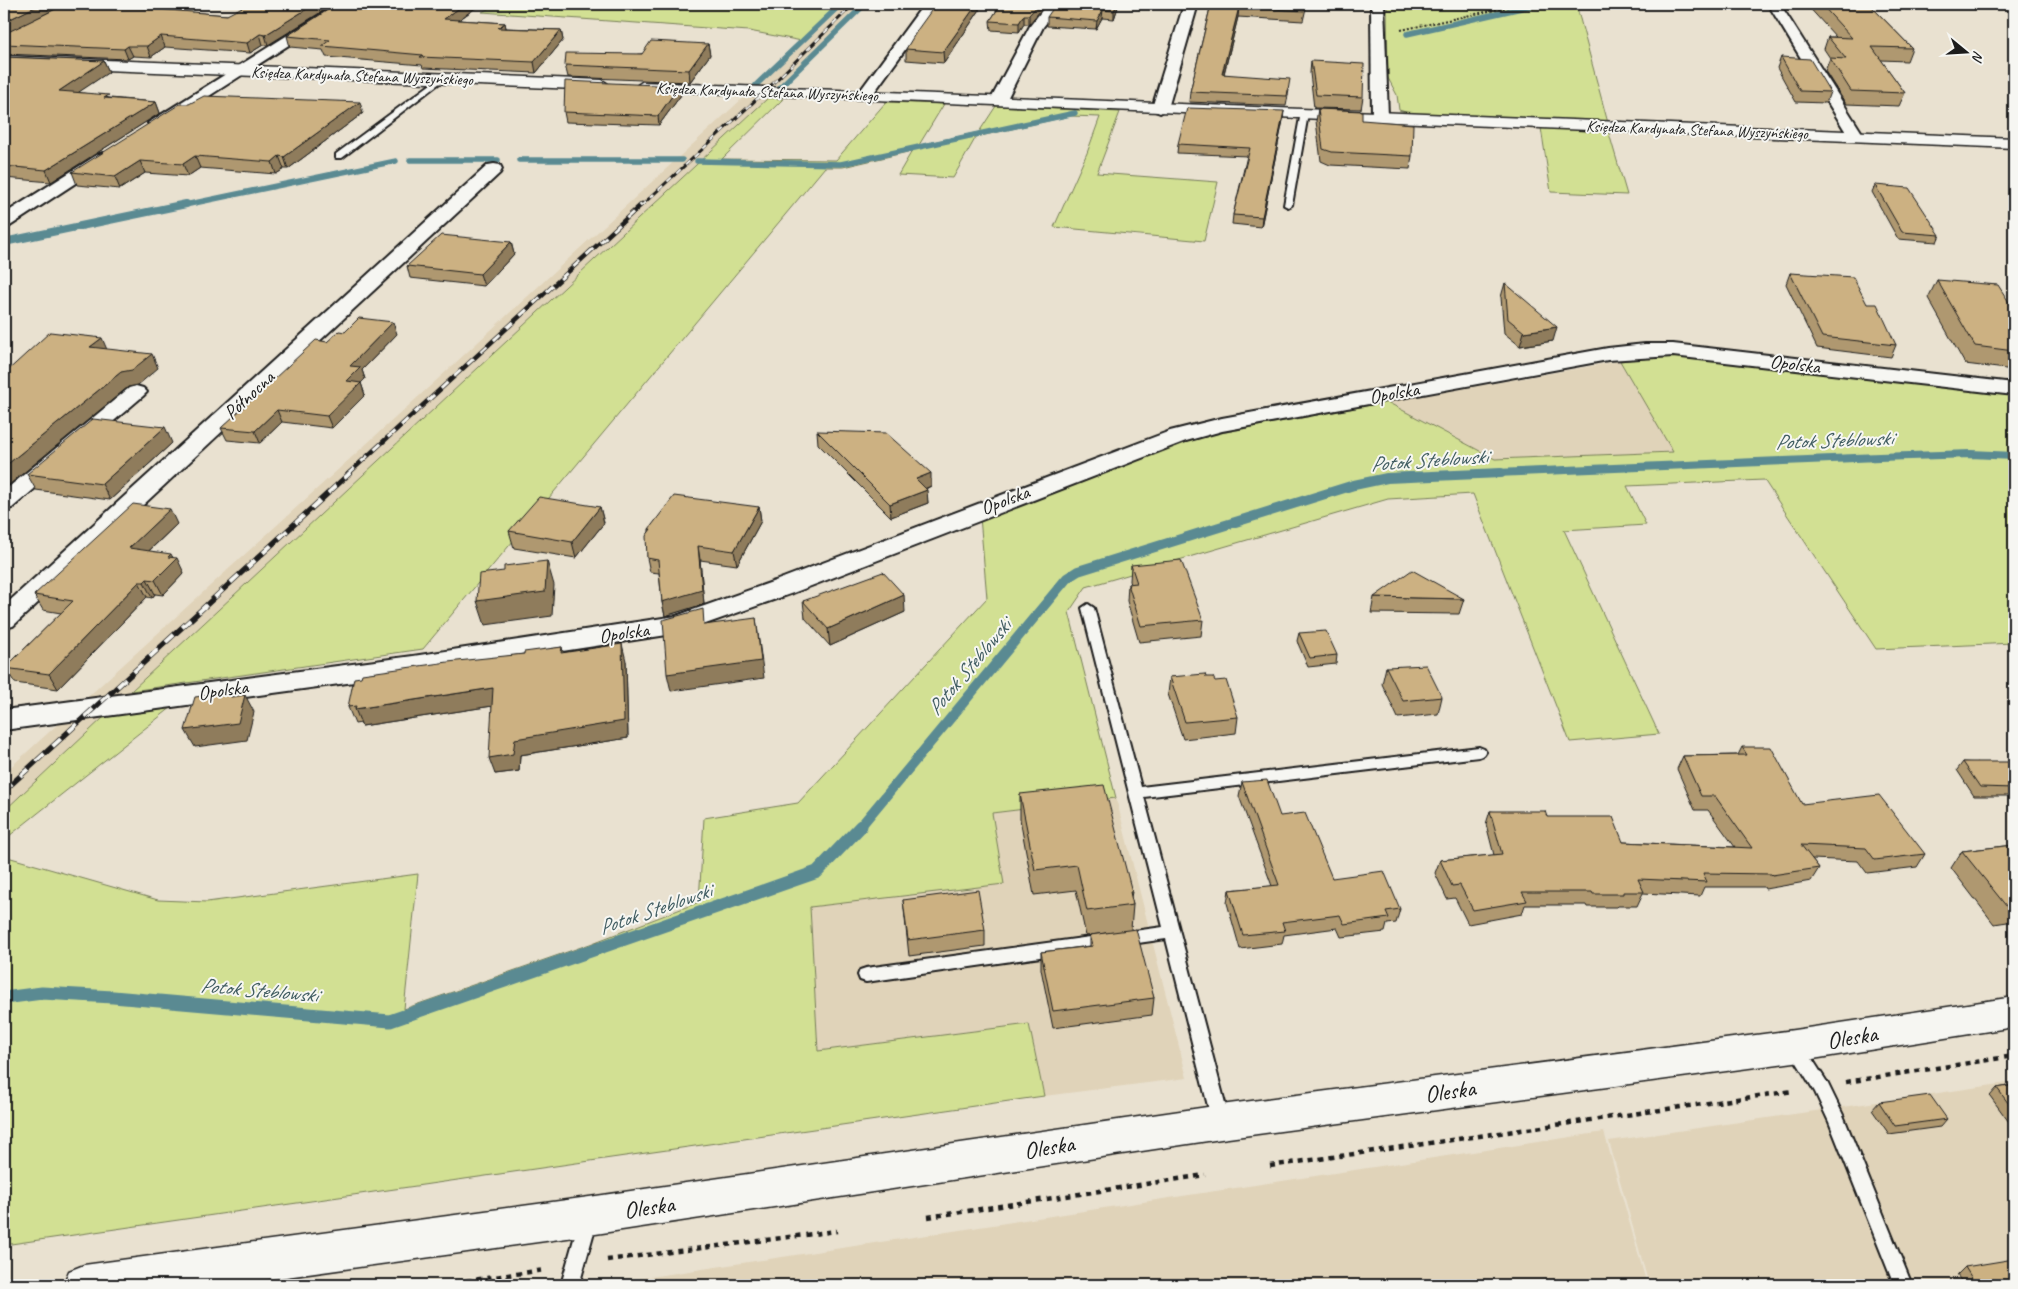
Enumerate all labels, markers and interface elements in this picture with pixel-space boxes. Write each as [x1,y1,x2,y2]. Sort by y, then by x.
north arrow [1940,28,1990,78]
text: N [1968,49,1987,65]
street label: Księdza Kardynała Stefana Wyszyńskiego [251,62,475,90]
street label: Księdza Kardynała Stefana Wyszyńskiego [656,78,880,106]
street label: Księdza Kardynała Stefana Wyszyńskiego [1586,116,1810,144]
street label: Opolska [1769,349,1823,380]
street label: Północna [218,364,281,425]
street label: Opolska [1367,376,1423,410]
water label: Potok Steblowski [1775,425,1898,455]
water label: Potok Steblowski [1370,443,1493,477]
street label: Opolska [977,479,1035,521]
water label: Potok Steblowski [921,610,1020,720]
street label: Opolska [597,617,653,649]
street label: Opolska [196,674,252,706]
water label: Potok Steblowski [595,876,719,940]
water label: Potok Steblowski [199,972,324,1009]
street label: Oleska [1825,1018,1881,1056]
street label: Oleska [1423,1072,1479,1109]
street label: Oleska [1022,1128,1078,1166]
street label: Oleska [622,1188,678,1225]

